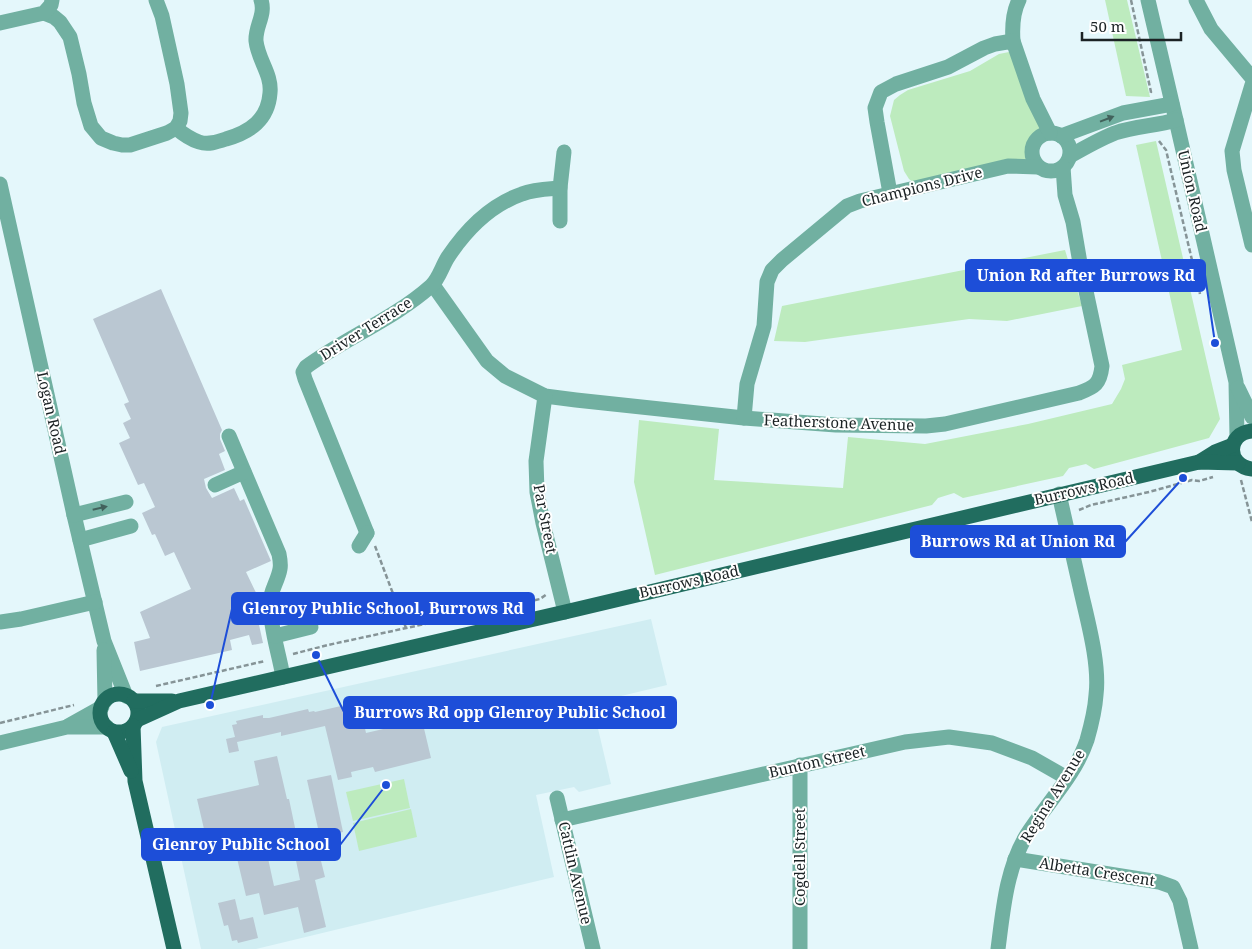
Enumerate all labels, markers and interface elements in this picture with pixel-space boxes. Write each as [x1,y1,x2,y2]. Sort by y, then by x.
scale bar [1082,10,1181,42]
text: 50 m [1090,16,1125,36]
one-way arrow [1099,115,1114,122]
street label: Union Road [1174,148,1212,234]
street label: Champions Drive [859,161,984,211]
callout: Union Rd after Burrows Rd [966,260,1205,291]
text: Union Rd after Burrows Rd [977,264,1196,286]
street label: Driver Terrace [316,292,415,364]
street label: Logan Road [33,369,71,456]
street label: Featherstone Avenue [763,409,915,435]
street label: Burrows Road [1032,467,1136,509]
street label: Par Street [529,482,563,555]
one-way arrow [92,504,107,512]
callout: Burrows Rd at Union Rd [911,526,1125,557]
text: Burrows Rd at Union Rd [921,530,1116,552]
street label: Burrows Road [637,560,741,602]
callout: Glenroy Public School, Burrows Rd [232,593,534,624]
text: Glenroy Public School, Burrows Rd [242,597,525,619]
callout: Burrows Rd opp Glenroy Public School [344,697,676,728]
text: Burrows Rd opp Glenroy Public School [354,701,666,723]
street label: Bunton Street [767,740,867,782]
street label: Regina Avenue [1015,745,1089,846]
street label: Cogdell Street [789,808,809,906]
street label: Cattlin Avenue [554,819,598,926]
callout: Glenroy Public School [142,829,340,860]
text: Glenroy Public School [152,833,330,855]
street label: Albetta Crescent [1038,852,1156,890]

